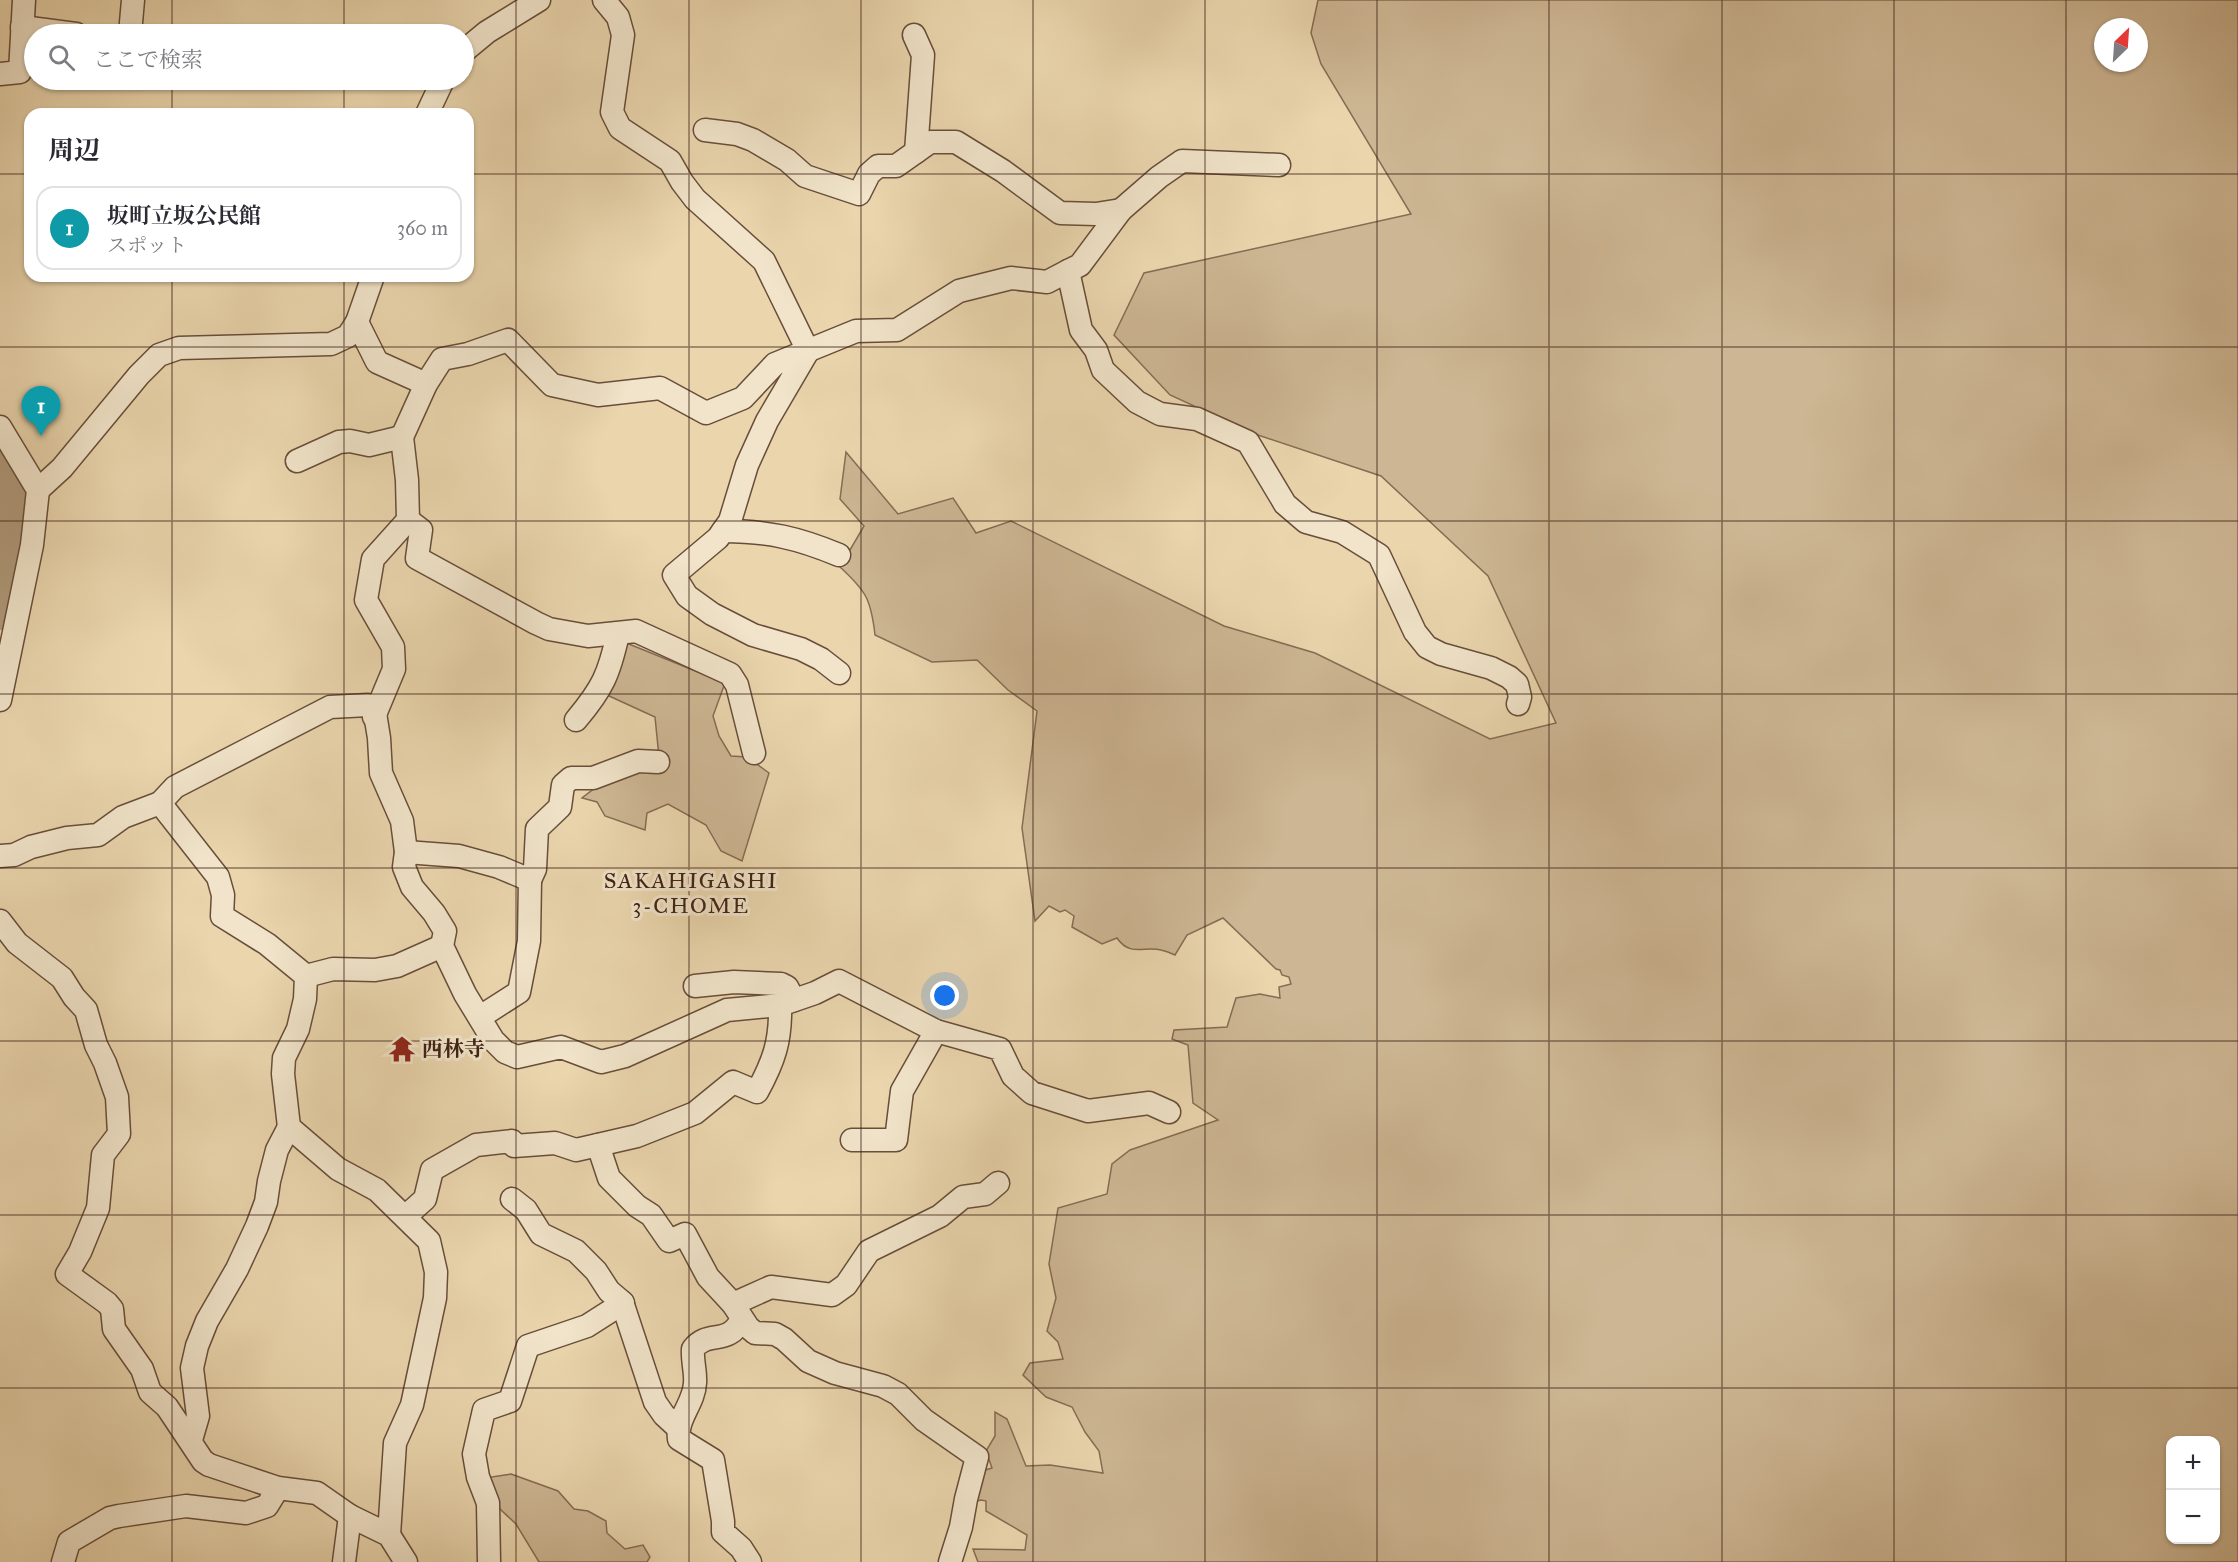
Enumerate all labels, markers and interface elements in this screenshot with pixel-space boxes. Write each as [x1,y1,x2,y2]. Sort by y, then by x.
north arrow [2094,18,2148,72]
search box [24,24,474,90]
icon: search [45,41,78,74]
text: ここで検索 [93,46,203,73]
text: 周辺 [48,134,100,166]
text: 坂町立坂公民館 [107,202,261,229]
text: 1 [66,216,73,240]
text: 360 m [397,216,448,240]
text: スポット [107,233,187,257]
pin: 1 [22,386,60,436]
district label: SAKAHIGASHI 3-CHOME [604,867,778,919]
your location [930,981,959,1010]
temple icon: 西林寺 [387,1034,417,1064]
place label: 西林寺 [422,1036,485,1062]
map controls [2166,1436,2220,1544]
button: + [2166,1436,2220,1490]
button: − [2166,1490,2220,1544]

